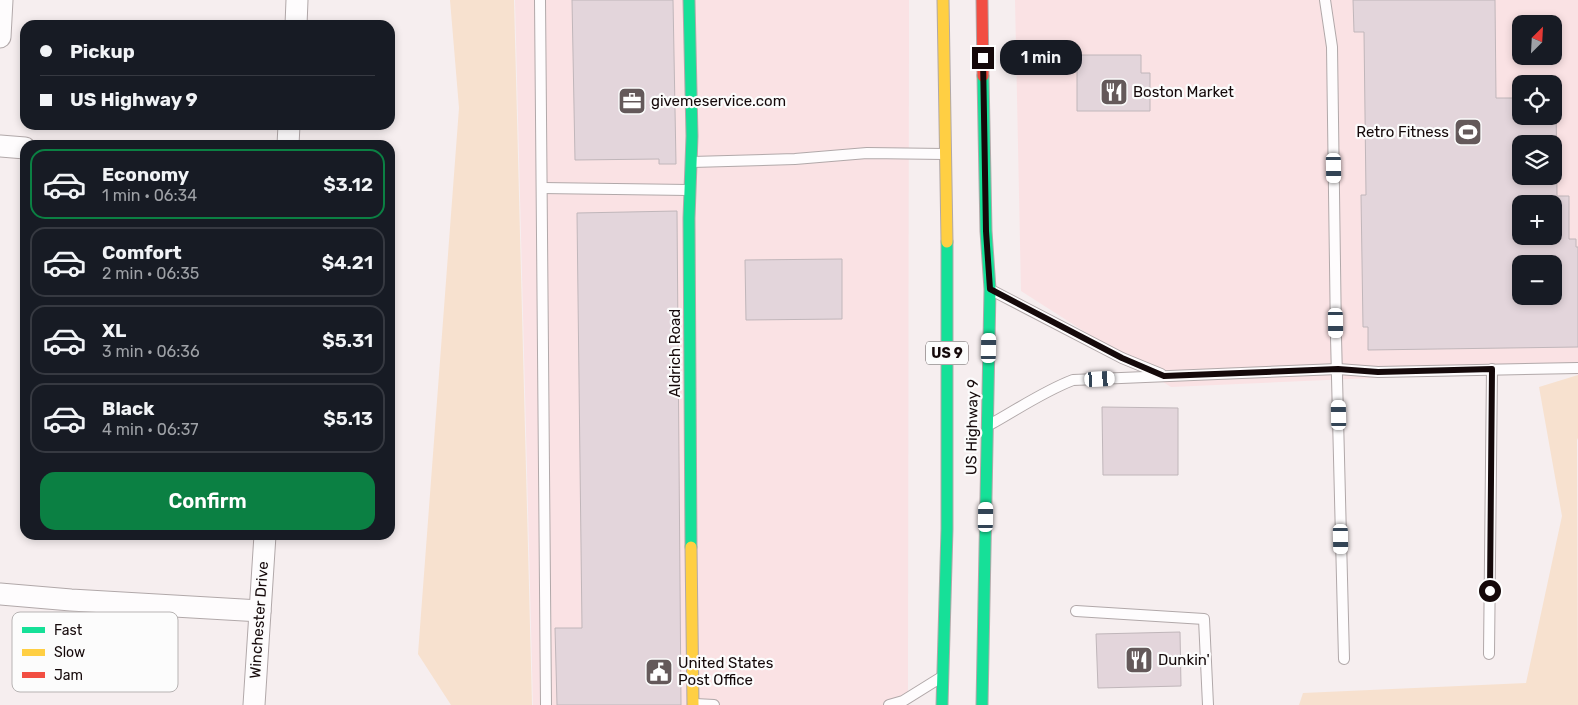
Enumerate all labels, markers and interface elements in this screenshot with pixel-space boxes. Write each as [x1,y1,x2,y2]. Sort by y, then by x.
north arrow [1512,15,1562,65]
map controls [1512,15,1562,305]
text: Pickup [70,40,135,63]
callout: 1 min [1000,40,1083,76]
route end [972,47,994,69]
text: 1 min [1021,48,1061,67]
button: locate [1512,75,1562,125]
restaurant icon: Boston Market [1099,77,1129,107]
place label: Boston Market [1133,83,1234,101]
office icon: givemeservice.com [617,86,647,116]
text: US Highway 9 [70,88,198,111]
place label: givemeservice.com [651,92,786,110]
sports icon: Retro Fitness [1453,117,1483,147]
place label: Retro Fitness [1356,123,1449,141]
button: layers [1512,135,1562,185]
car [1326,153,1341,183]
icon: car [42,162,87,207]
text: Economy [102,163,189,186]
text: $3.12 [323,173,373,196]
text: 1 min · 06:34 [102,186,197,205]
button: + [1512,195,1562,245]
icon: car [42,240,87,285]
text: Comfort [102,241,182,264]
text: $4.21 [322,251,373,274]
button: − [1512,255,1562,305]
text: 2 min · 06:35 [102,264,199,283]
car [1328,308,1343,338]
street label: Aldrich Road [666,309,684,397]
icon: car [42,318,87,363]
text: XL [102,319,126,342]
text: $5.31 [322,329,373,352]
car [981,333,996,363]
text: 3 min · 06:36 [102,342,200,361]
road number: US 9 [926,342,968,364]
car [1084,371,1115,387]
street label: US Highway 9 [962,379,982,475]
icon: car [42,396,87,441]
text: Black [102,397,154,420]
car [1331,400,1346,430]
text: $5.13 [323,407,373,430]
text: 4 min · 06:37 [102,420,199,439]
button: Confirm [40,472,375,530]
car [978,502,993,532]
car [1333,524,1348,554]
street label: Winchester Drive [246,561,272,679]
route start [1479,580,1501,602]
legend [12,612,178,692]
text: Fast [54,622,83,639]
text: Slow [54,644,85,661]
restaurant icon: Dunkin' [1124,645,1154,675]
place label: Dunkin' [1158,651,1210,669]
place label: United States Post Office [678,654,774,689]
public building icon: United States Post Office [644,657,674,687]
text: Jam [54,667,83,684]

